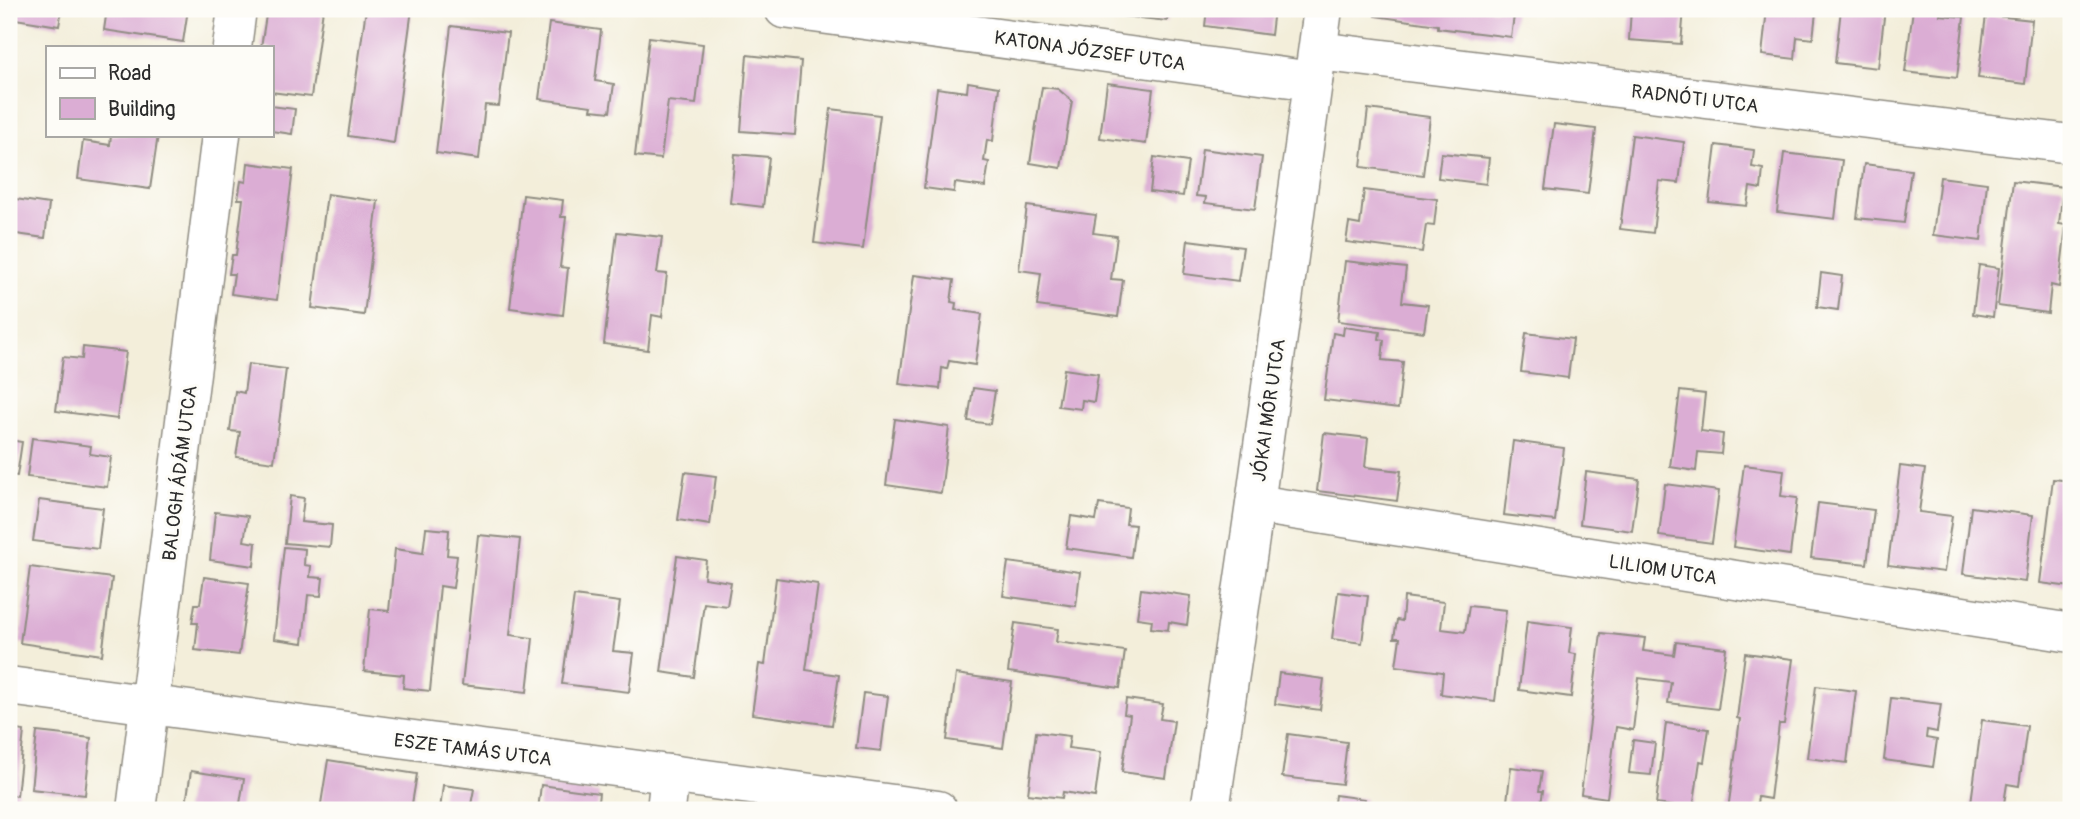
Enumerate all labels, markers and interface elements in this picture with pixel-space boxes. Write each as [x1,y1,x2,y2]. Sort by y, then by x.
street label: KATONA JÓZSEF UTCA [993,26,1187,76]
legend [46,46,273,136]
text: Road [108,60,152,87]
street label: RADNÓTI UTCA [1630,79,1760,119]
text: Building [108,96,175,123]
street label: JÓKAI MÓR UTCA [1247,337,1291,483]
street label: BALOGH ÁDÁM UTCA [157,384,203,562]
street label: LILIOM UTCA [1607,550,1719,590]
street label: ESZE TAMÁS UTCA [392,728,553,772]

